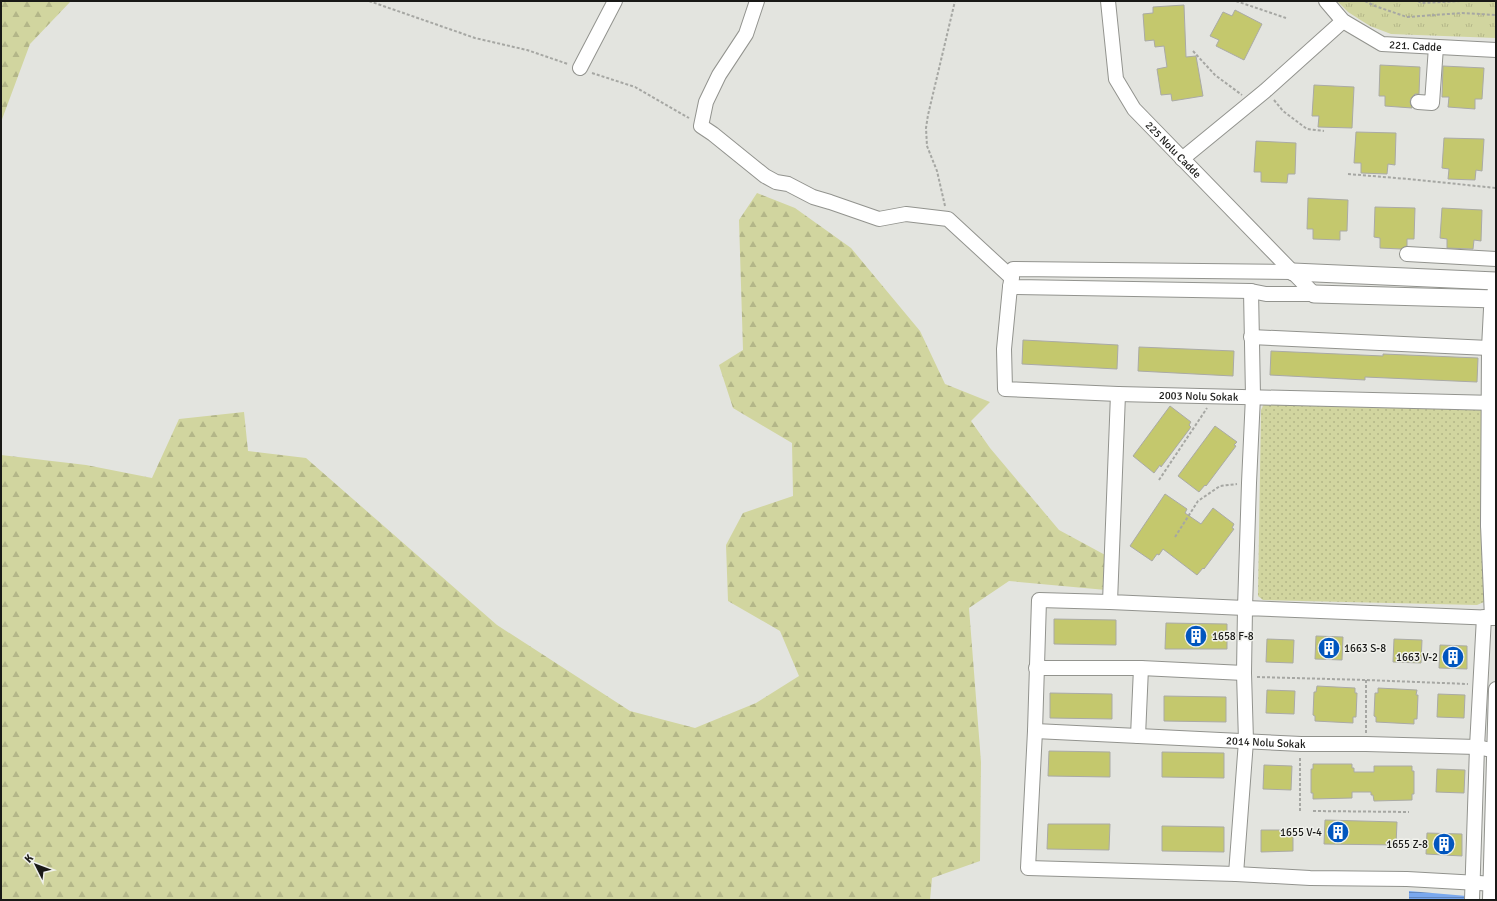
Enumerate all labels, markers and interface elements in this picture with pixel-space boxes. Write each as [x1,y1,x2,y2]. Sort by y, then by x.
street label: 221. Cadde [1389,38,1442,54]
street label: 225 Nolu Cadde [1143,119,1204,181]
street label: 2003 Nolu Sokak [1159,389,1239,404]
building icon: 1658 F-8 [1183,623,1209,649]
place label: 1658 F-8 [1212,630,1254,643]
building icon: 1663 S-8 [1316,635,1342,661]
place label: 1663 S-8 [1344,642,1386,655]
building icon: 1663 V-2 [1440,644,1466,670]
place label: 1663 V-2 [1396,651,1438,664]
street label: 2014 Nolu Sokak [1226,734,1306,751]
building icon: 1655 V-4 [1325,819,1351,845]
place label: 1655 V-4 [1280,826,1322,839]
building icon: 1655 Z-8 [1431,831,1457,857]
place label: 1655 Z-8 [1386,838,1428,851]
north arrow [16,845,56,885]
text: K [22,852,36,866]

